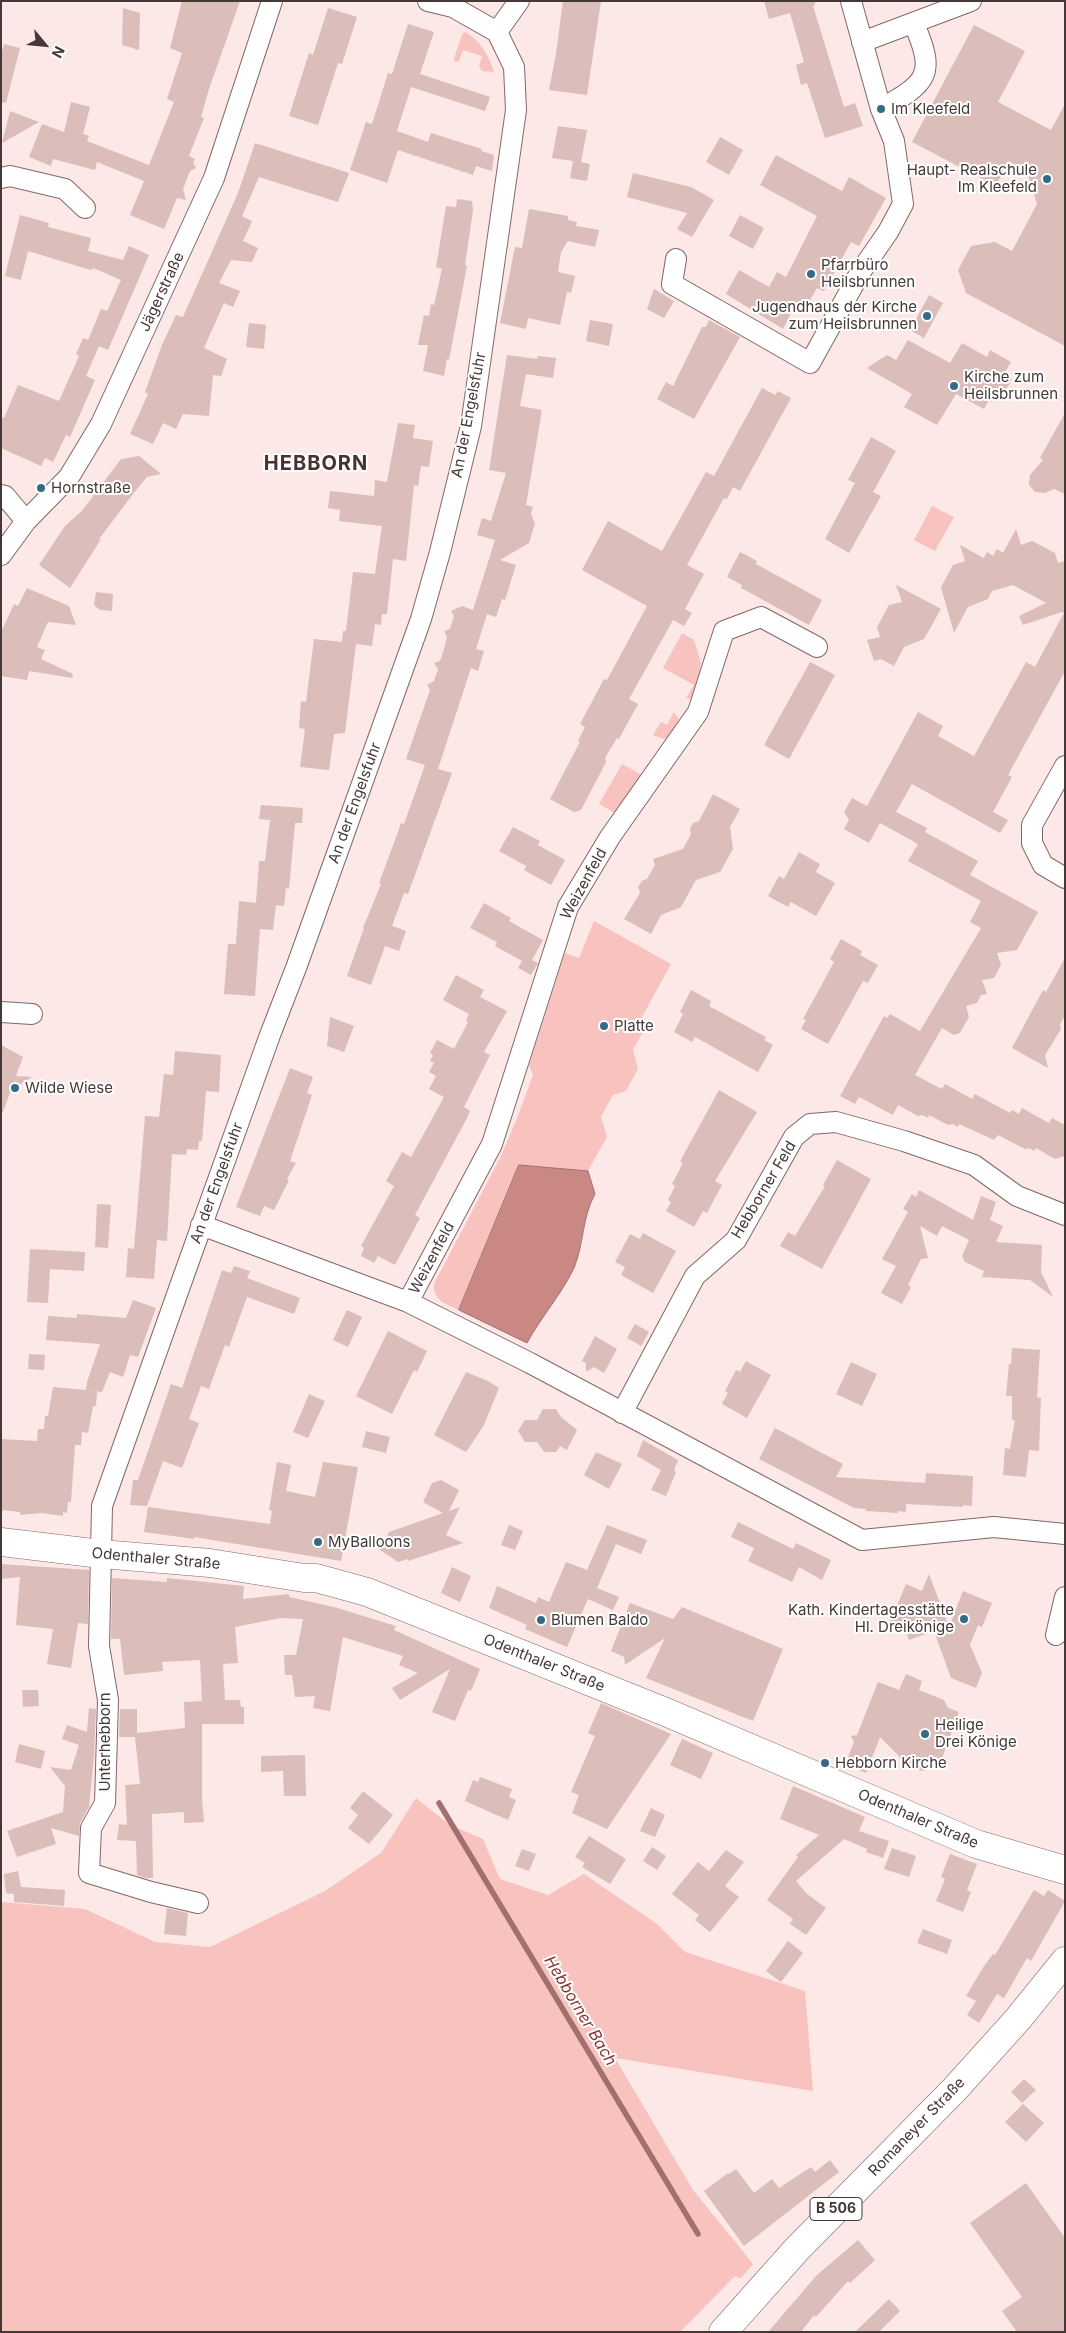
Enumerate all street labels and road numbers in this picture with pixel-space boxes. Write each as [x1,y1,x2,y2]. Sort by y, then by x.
street label: Jägerstraße [136,249,188,335]
street label: An der Engelsfuhr [448,351,490,479]
street label: An der Engelsfuhr [325,740,385,866]
street label: Weizenfeld [557,845,611,923]
street label: An der Engelsfuhr [187,1120,247,1246]
street label: Hebborner Feld [728,1138,800,1242]
street label: Weizenfeld [406,1219,458,1297]
street label: Odenthaler Straße [91,1544,221,1574]
street label: Odenthaler Straße [481,1630,607,1696]
street label: Unterhebborn [96,1692,114,1792]
street label: Odenthaler Straße [855,1785,981,1853]
street label: Romaneyer Straße [865,2074,969,2180]
road number: B 506 [810,2198,862,2220]

